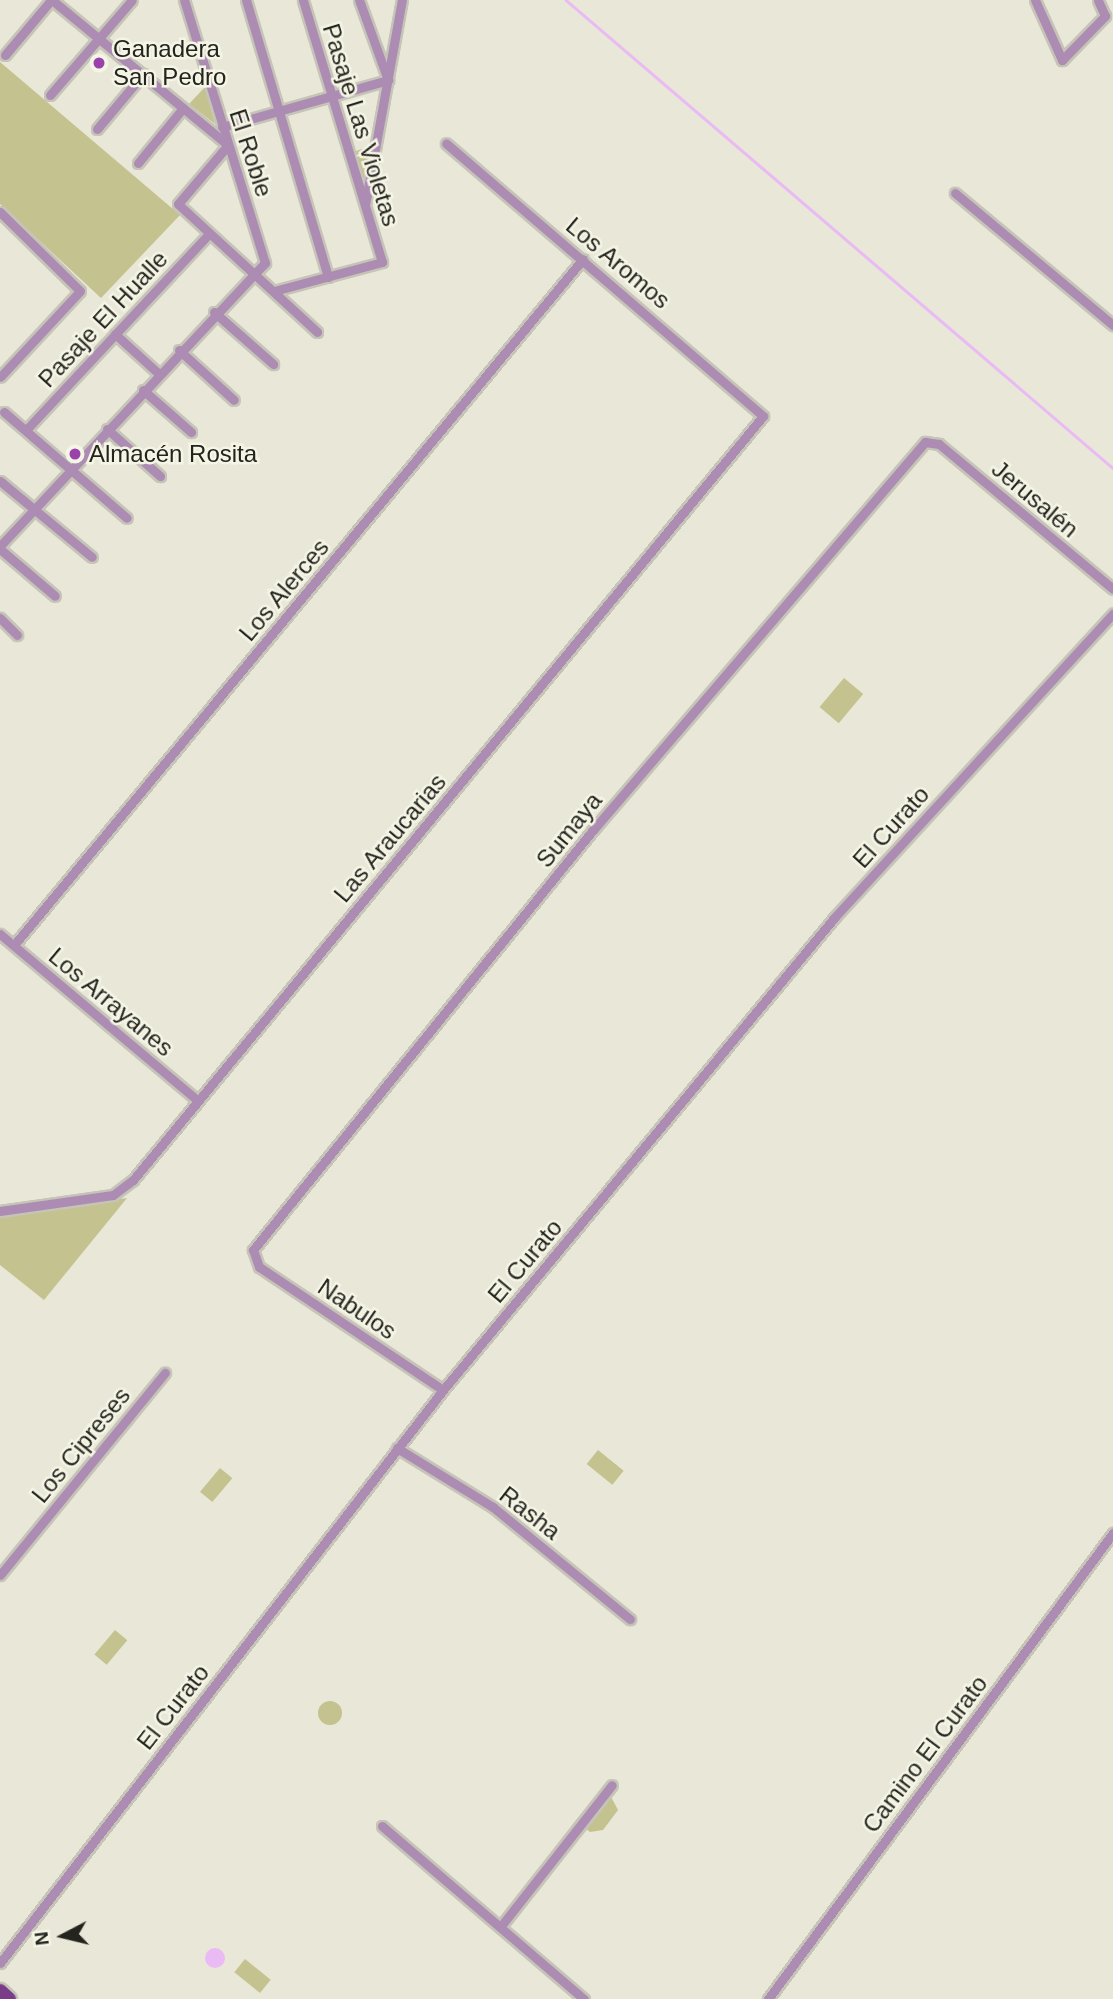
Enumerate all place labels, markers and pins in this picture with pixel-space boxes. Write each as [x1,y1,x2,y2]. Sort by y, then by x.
place label: Ganadera San Pedro [113,35,226,91]
marker: Ganadera San Pedro [91,55,107,71]
place label: Almacén Rosita [89,440,257,468]
marker: Almacén Rosita [67,446,83,462]

